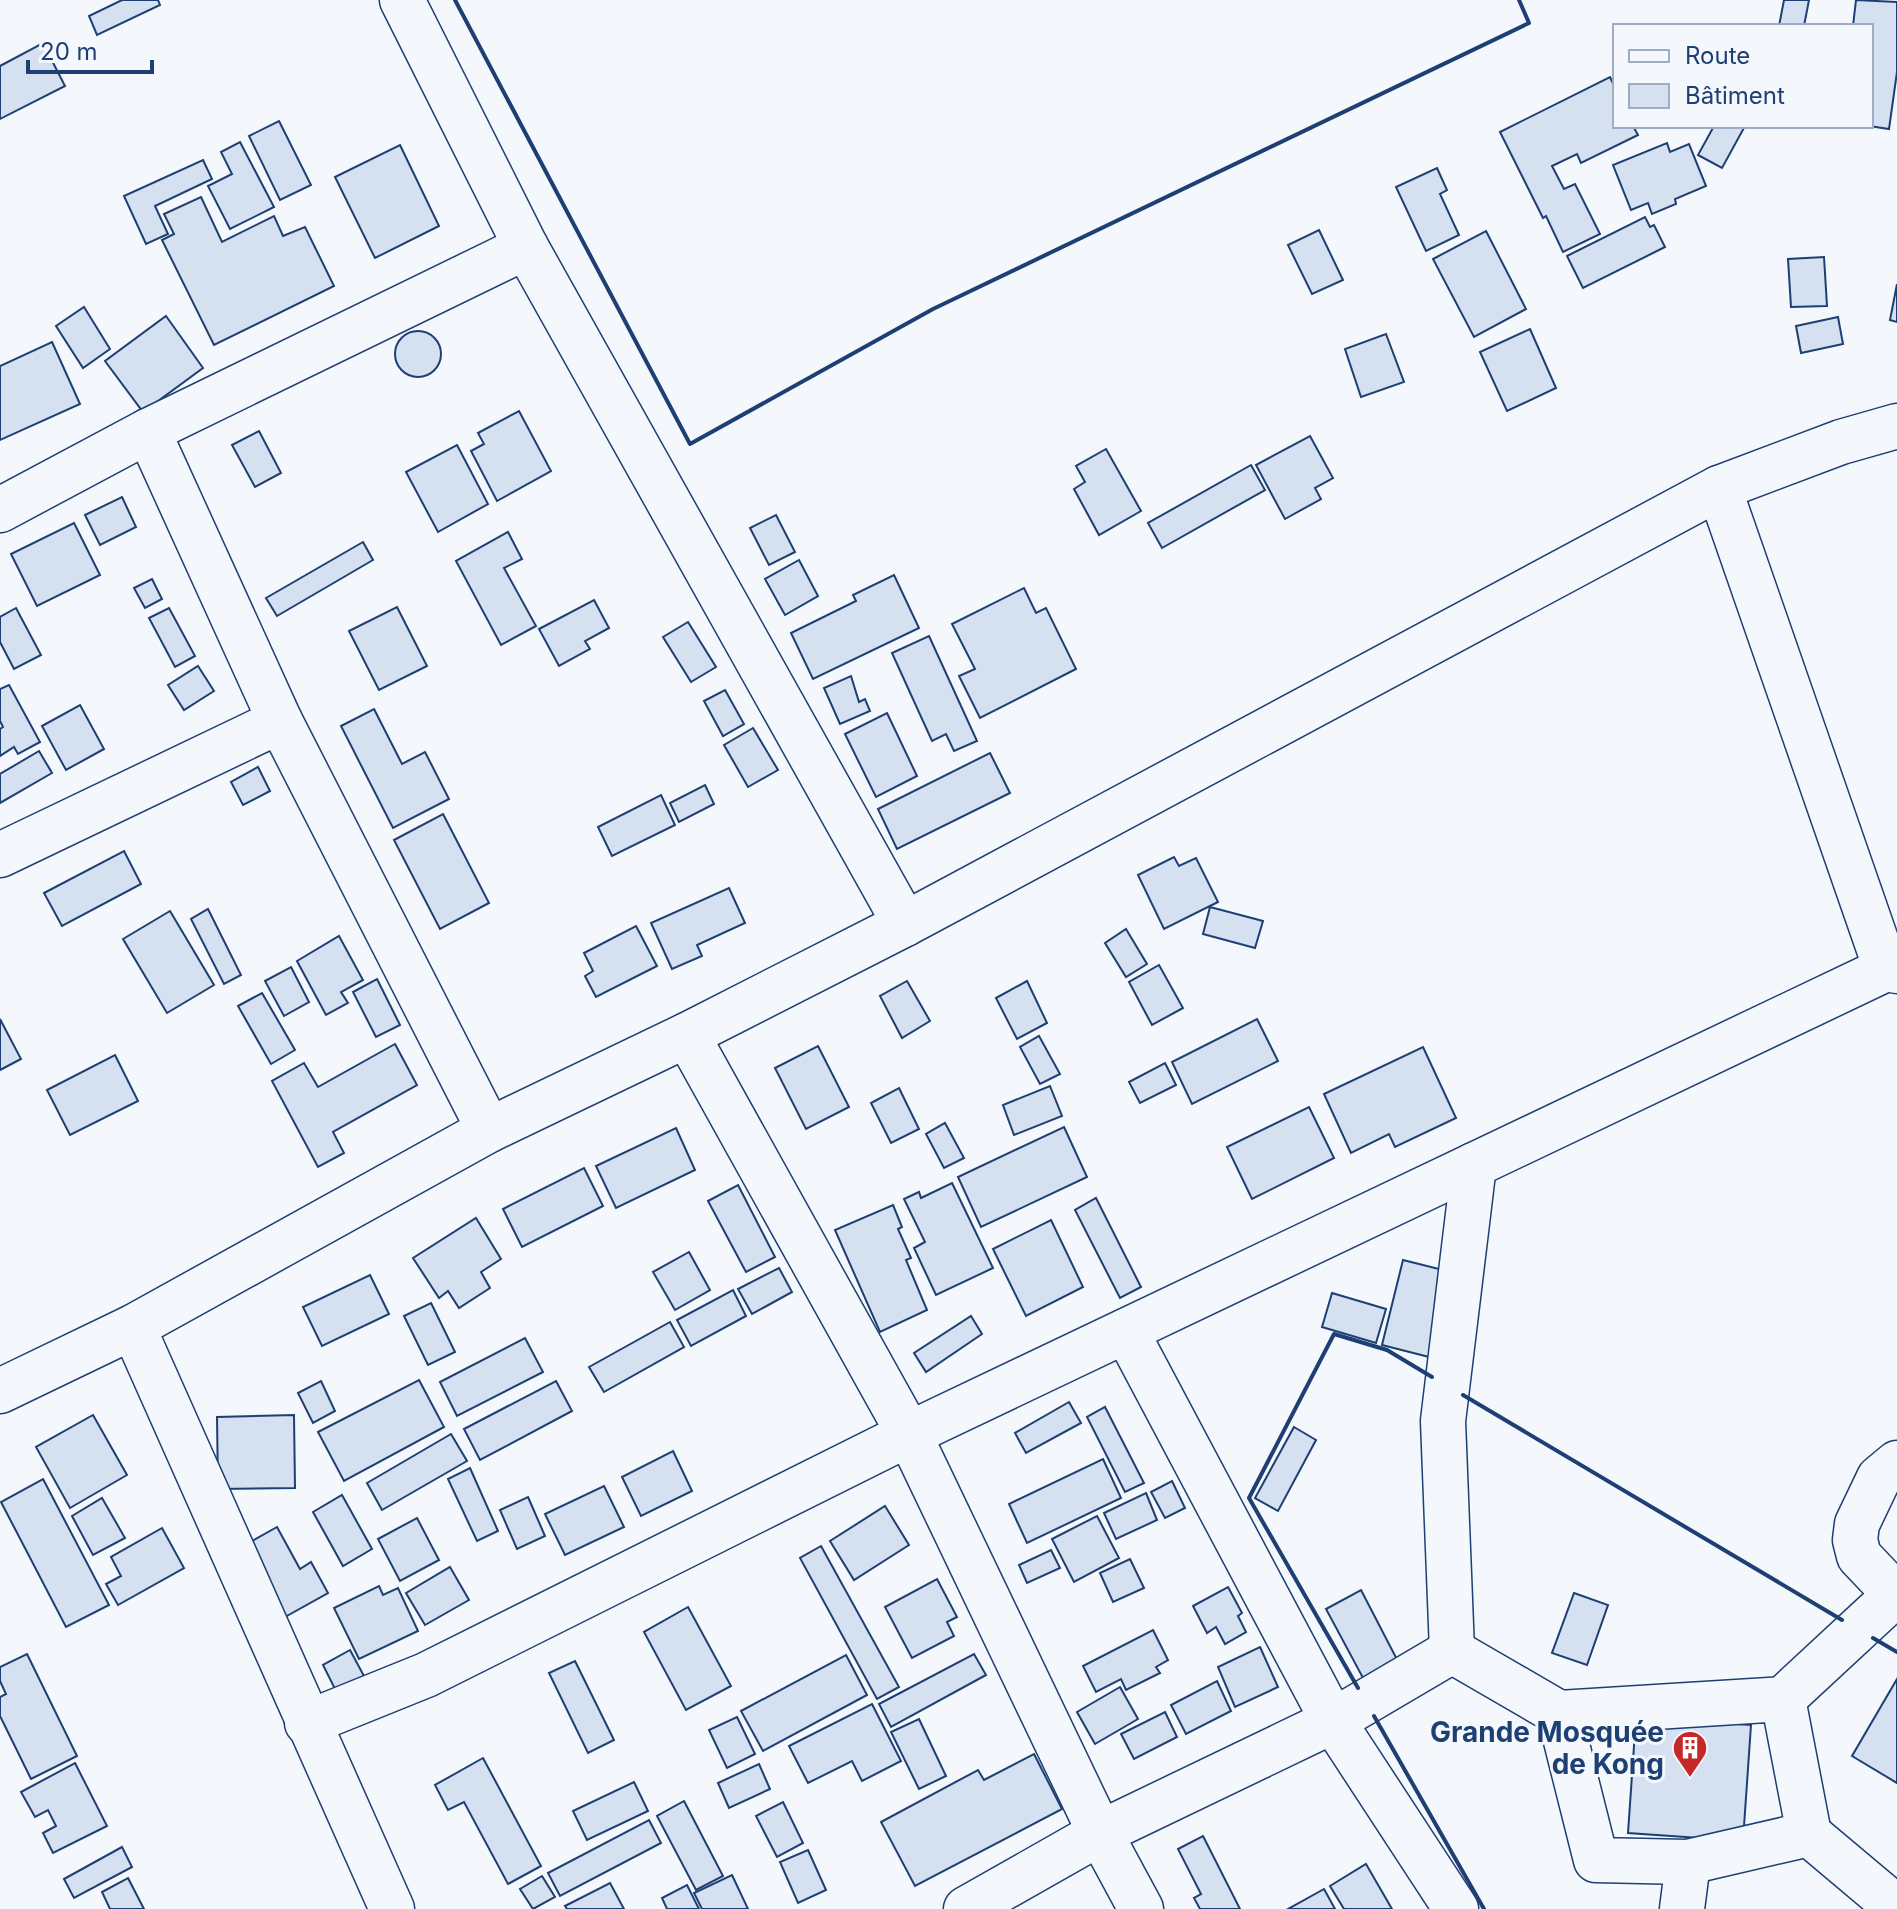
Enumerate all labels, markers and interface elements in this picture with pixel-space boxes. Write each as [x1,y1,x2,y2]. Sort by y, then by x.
scale bar [28,24,152,74]
legend [1613,24,1873,128]
text: 20 m [40,37,98,66]
text: Route [1685,41,1750,70]
text: Bâtiment [1685,81,1785,110]
place label: Grande Mosquée de Kong [1430,1715,1664,1781]
building icon: Grande Mosquée de Kong [1671,1729,1709,1779]

